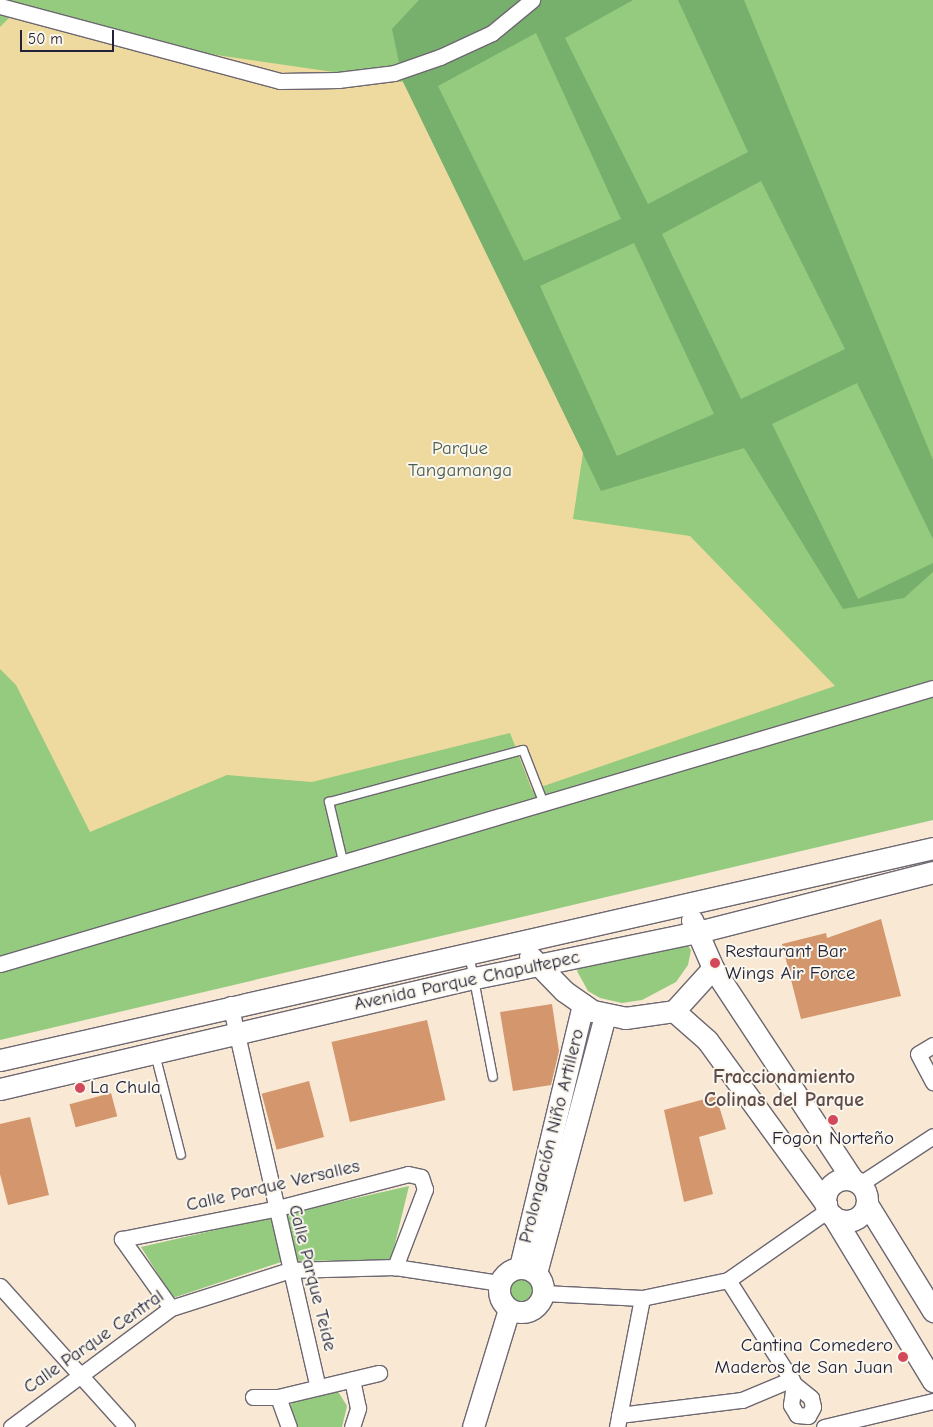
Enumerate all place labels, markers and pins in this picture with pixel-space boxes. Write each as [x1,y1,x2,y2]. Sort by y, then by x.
place label: Restaurant Bar Wings Air Force [725,941,855,985]
marker: Restaurant Bar Wings Air Force [709,957,721,969]
place label: La Chula [90,1077,161,1099]
marker: La Chula [74,1082,86,1094]
marker: Fogon Norteño [827,1114,839,1126]
place label: Fogon Norteño [772,1128,894,1150]
place label: Cantina Comedero Maderos de San Juan [715,1335,893,1379]
marker: Cantina Comedero Maderos de San Juan [897,1351,909,1363]

